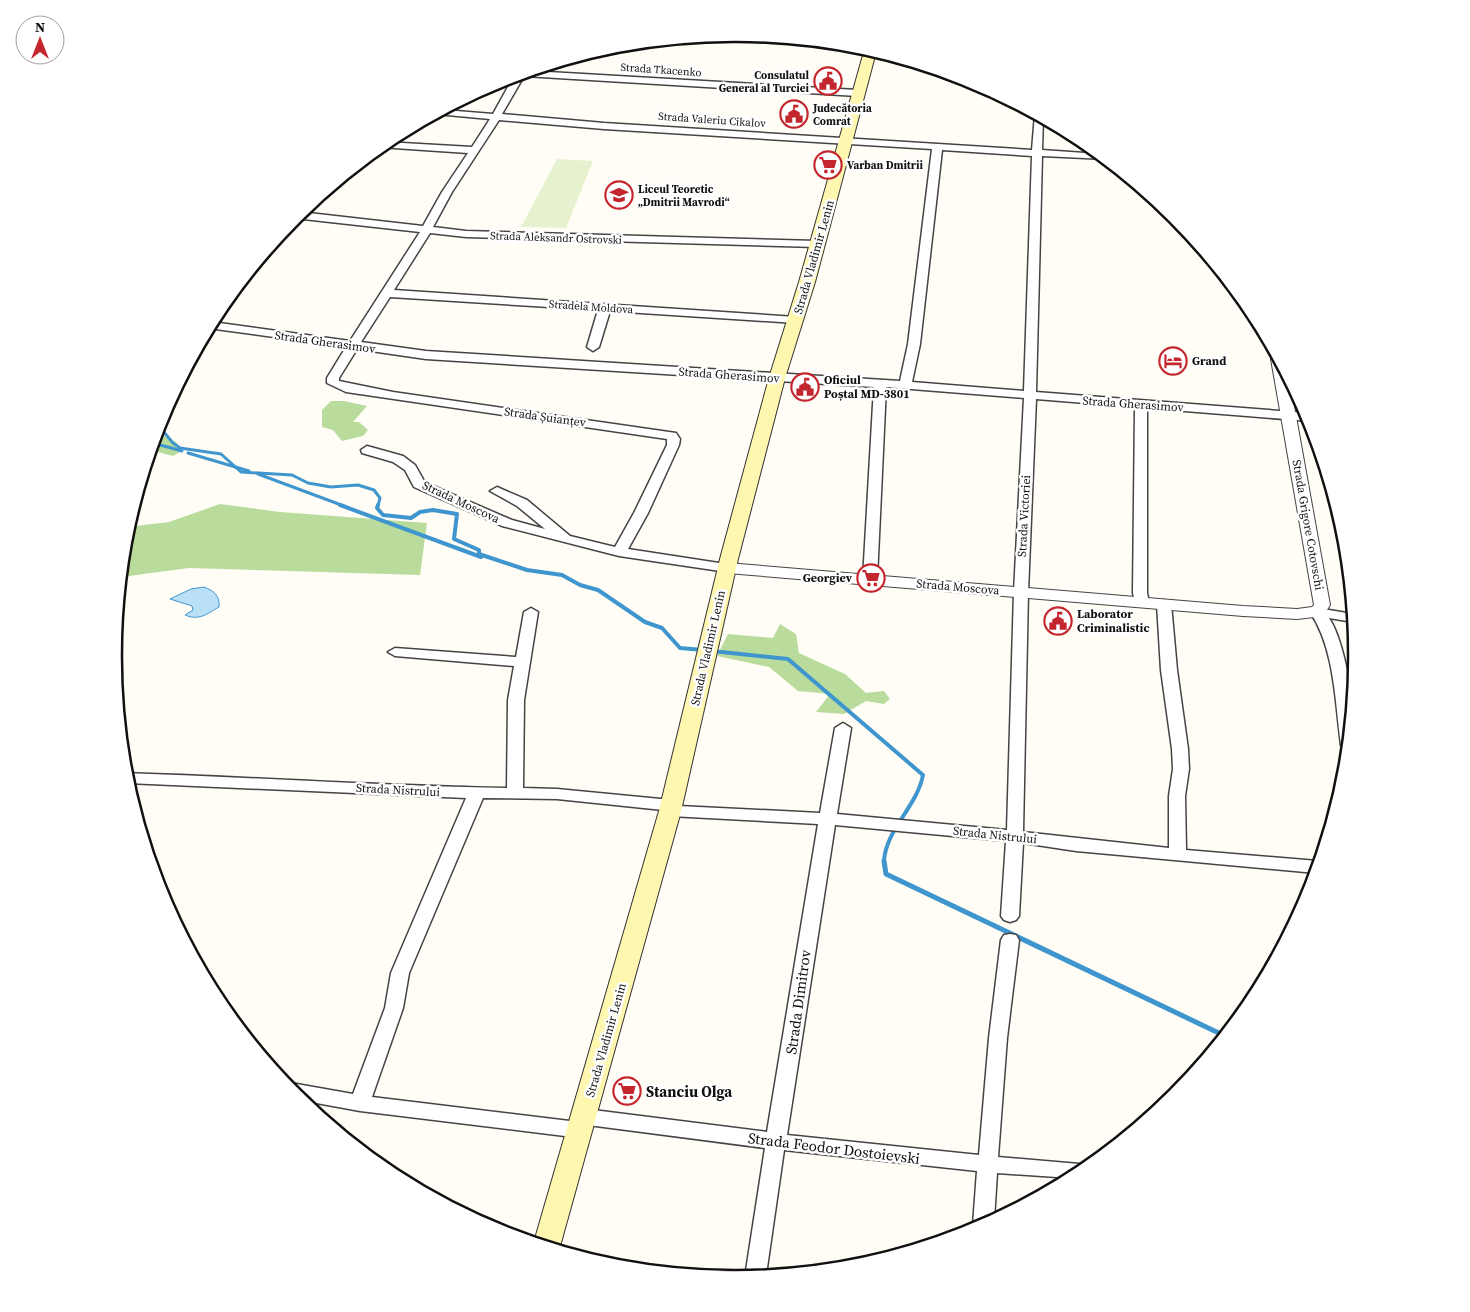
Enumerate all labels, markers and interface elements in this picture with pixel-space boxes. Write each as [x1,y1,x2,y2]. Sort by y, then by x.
north arrow [15,15,65,65]
text: N [35,17,45,37]
street label: Strada Tkacenko [620,60,702,80]
public building icon: Consulatul General al Turciei [813,66,843,96]
place label: Consulatul General al Turciei [719,68,810,96]
public building icon: Judecătoria Comrat [779,99,809,129]
place label: Judecătoria Comrat [812,101,872,129]
street label: Strada Valeriu Cikalov [658,109,767,131]
supermarket icon: Varban Dmitrii [813,150,843,180]
place label: Varban Dmitrii [847,158,923,173]
school or university icon: Liceul Teoretic „Dmitrii Mavrodi“ [604,180,634,210]
place label: Liceul Teoretic „Dmitrii Mavrodi“ [638,182,730,210]
street label: Strada Vladimir Lenin [790,198,838,316]
street label: Strada Aleksandr Ostrovski [490,228,622,248]
street label: Stradela Moldova [548,297,634,317]
street label: Strada Gherasimov [274,327,376,357]
hotel icon: Grand [1158,346,1188,376]
place label: Grand [1192,353,1226,369]
street label: Strada Gherasimov [678,363,780,387]
public building icon: Oficiul Poștal MD-3801 [790,372,820,402]
place label: Oficiul Poștal MD-3801 [824,372,910,402]
street label: Strada Gherasimov [1082,392,1184,416]
street label: Strada Șuianțev [503,403,587,431]
street label: Strada Grigore Cotovschi [1289,459,1327,592]
street label: Strada Victoriei [1014,474,1034,557]
street label: Strada Moscova [420,477,503,527]
supermarket icon: Georgiev [856,563,886,593]
place label: Georgiev [803,570,853,586]
street label: Strada Moscova [916,575,1001,599]
street label: Strada Vladimir Lenin [687,589,729,707]
public building icon: Laborator Criminalistic [1043,606,1073,636]
place label: Laborator Criminalistic [1077,606,1150,636]
street label: Strada Nistrului [356,780,441,800]
street label: Strada Nistrului [952,823,1038,847]
street label: Strada Dimitrov [780,948,816,1056]
street label: Strada Vladimir Lenin [582,981,630,1099]
supermarket icon: Stanciu Olga [612,1076,642,1106]
place label: Stanciu Olga [646,1081,733,1102]
street label: Strada Feodor Dostoievski [747,1127,921,1169]

